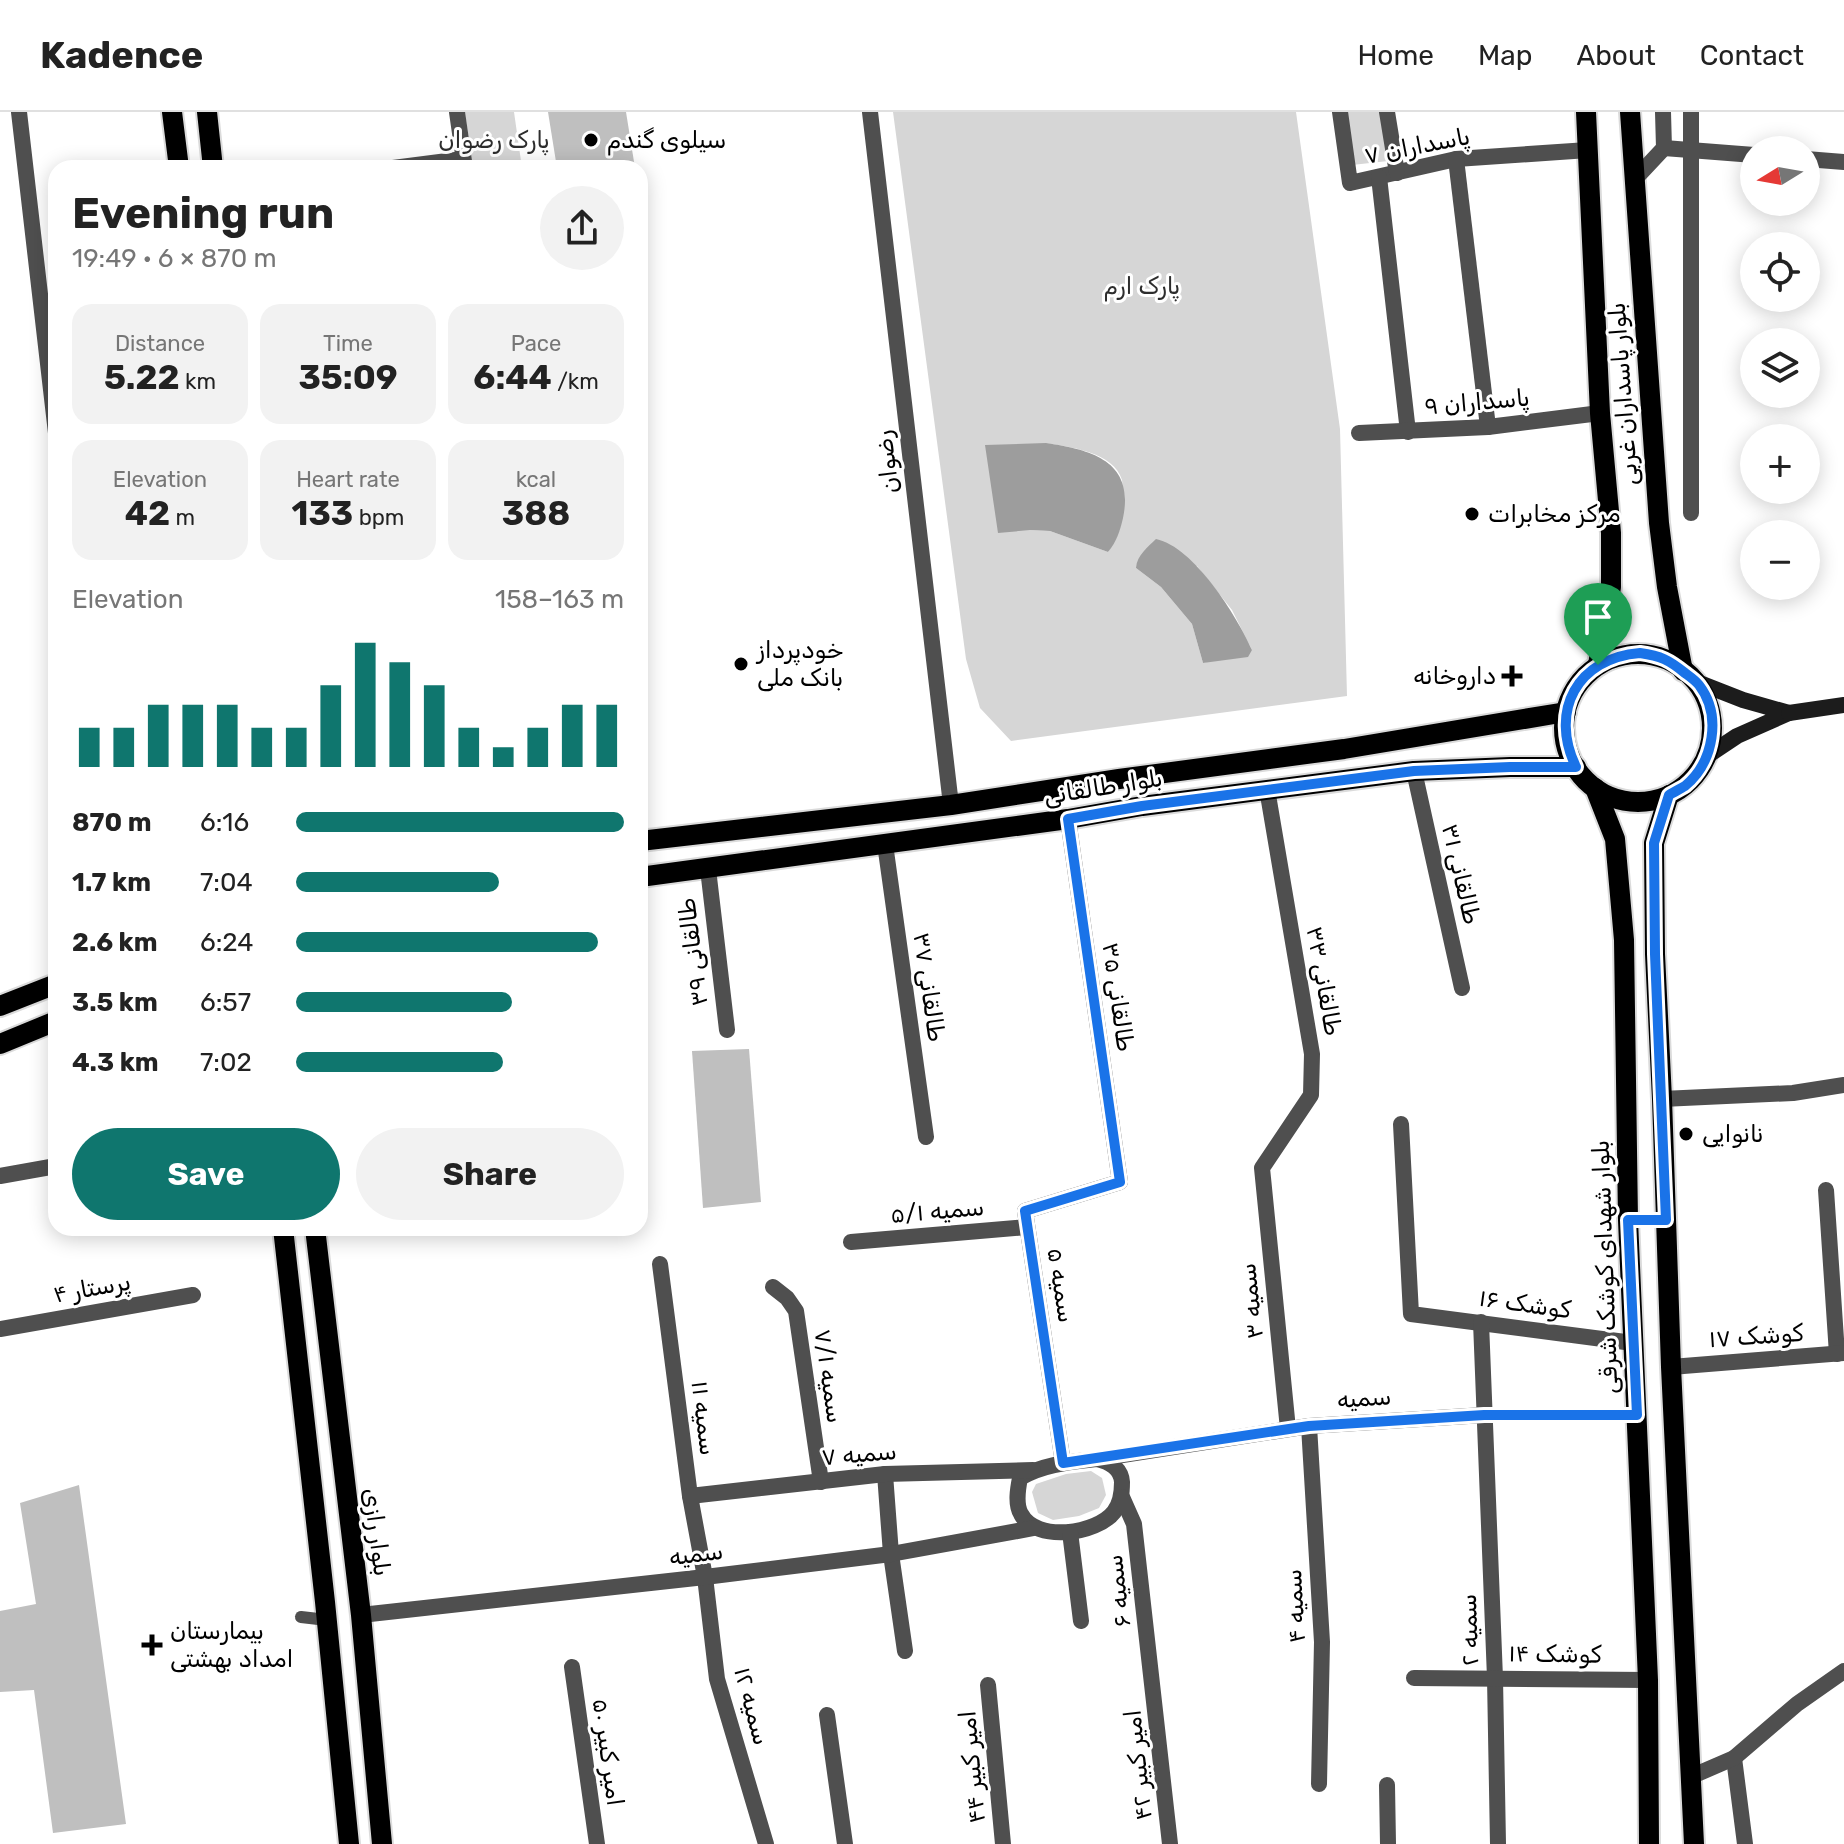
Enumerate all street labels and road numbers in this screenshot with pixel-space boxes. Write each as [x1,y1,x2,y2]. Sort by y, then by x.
street label: پاسداران ۷ [1362,122,1473,172]
street label: بلوار پاسداران غربی [1603,301,1645,486]
street label: پاسداران ۹ [1423,383,1531,423]
street label: رضوان [869,429,905,495]
street label: بلوار طالقانی [1042,764,1164,810]
street label: طالقانی ۳۱ [1436,821,1486,927]
street label: طالقانی ۳۹ [672,896,714,1008]
street label: طالقانی ۳۳ [1301,924,1347,1038]
street label: طالقانی ۳۷ [907,931,951,1043]
street label: طالقانی ۳۵ [1096,941,1140,1053]
street label: بلوار شهدای کوشک شرقی [1587,1140,1623,1394]
street label: سمیه ۵/۱ [889,1193,985,1229]
street label: سمیه ۵ [1041,1246,1081,1324]
street label: سمیه ۳ [1233,1262,1269,1340]
street label: پرستار ۴ [51,1267,133,1311]
street label: کوشک ۱۶ [1477,1284,1573,1324]
street label: کوشک ۱۷ [1708,1319,1805,1353]
street label: سمیه ۷/۱ [809,1327,849,1425]
street label: سمیه ۱۱ [686,1379,722,1457]
street label: سمیه [1336,1382,1392,1414]
street label: سمیه ۷ [820,1437,898,1471]
street label: بلوار رازی [358,1486,396,1578]
street label: سمیه [667,1537,725,1571]
street label: سمیه ۶ [1100,1553,1136,1629]
street label: سمیه ۴ [1279,1568,1311,1644]
street label: سمیه ۲ [1454,1593,1484,1667]
street label: کوشک ۱۴ [1508,1639,1602,1669]
street label: سمیه ۱۲ [728,1664,776,1748]
street label: امیر کبیر ۵۰ [587,1696,629,1808]
street label: امیر کبیر ۴۲ [1118,1708,1158,1822]
street label: امیر کبیر ۴۴ [953,1710,991,1824]

